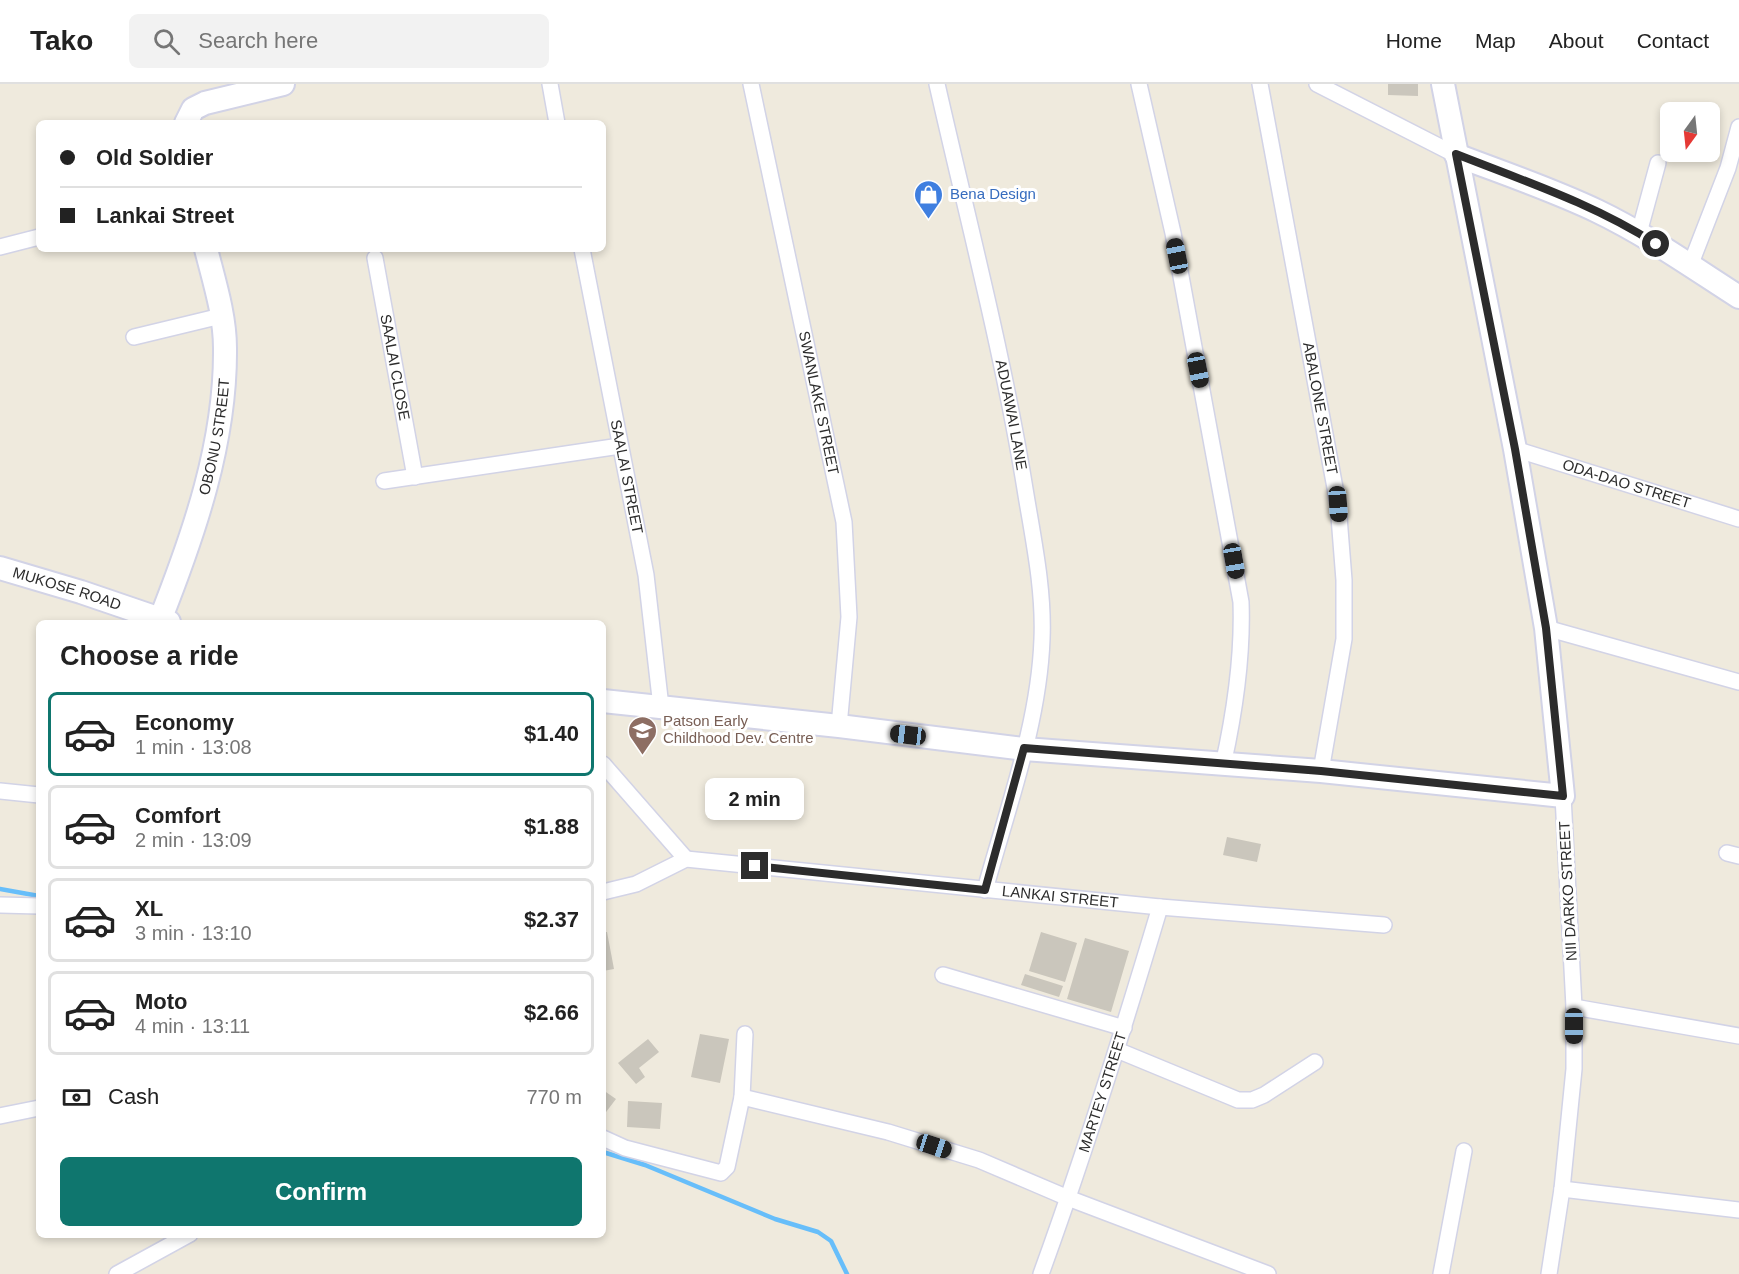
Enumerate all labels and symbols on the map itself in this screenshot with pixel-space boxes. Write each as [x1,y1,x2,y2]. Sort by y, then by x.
north arrow [1660,102,1720,162]
shop icon: Bena Design [913,178,945,220]
place label: Bena Design [950,185,1036,202]
route start [1642,230,1669,257]
car [1165,237,1189,275]
street label: SAALAI CLOSE [377,313,413,422]
street label: SWANLAKE STREET [796,329,843,476]
street label: ABALONE STREET [1300,341,1341,476]
car [1186,351,1210,389]
street label: ADUAWAI LANE [993,358,1031,471]
street label: OBONU STREET [195,378,232,497]
street label: SAALAI STREET [608,418,647,535]
street label: ODA-DAO STREET [1561,455,1693,511]
car [1328,485,1348,523]
car [1222,542,1246,580]
street label: MUKOSE ROAD [11,563,124,613]
place label: Patson Early Childhood Dev. Centre [663,712,814,746]
school or university icon: Patson Early Childhood Dev. Centre [626,714,658,756]
car [889,724,927,746]
callout: 2 min [706,779,804,821]
street label: NII DARKO STREET [1555,821,1580,961]
route end [741,852,768,879]
street label: LANKAI STREET [1001,882,1119,911]
car [1565,1008,1583,1044]
street label: MARTEY STREET [1075,1030,1129,1154]
car [914,1132,954,1160]

